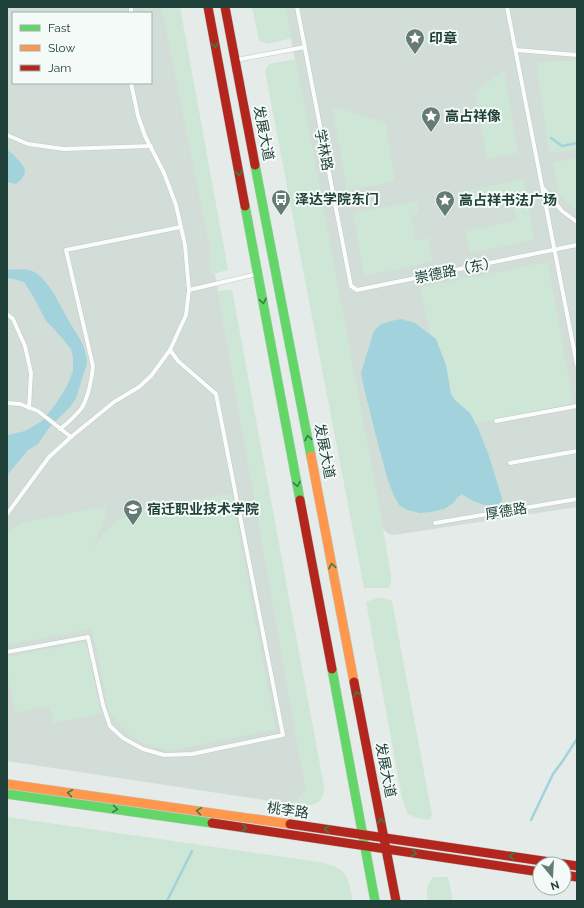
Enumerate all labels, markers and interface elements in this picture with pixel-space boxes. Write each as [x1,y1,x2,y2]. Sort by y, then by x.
legend [12,12,152,84]
text: Fast [48,21,71,35]
place icon: 印章 [404,27,426,55]
place label: 印章 [429,30,457,46]
text: Slow [48,41,75,55]
one-way arrow [210,42,219,48]
text: Jam [48,61,71,75]
street label: 发展大道 [251,104,277,162]
place icon: 高占祥像 [420,105,442,133]
place label: 高占祥像 [445,108,501,124]
street label: 学林路 [312,128,336,172]
one-way arrow [234,170,243,176]
bus stop icon: 泽达学院东门 [270,188,292,216]
place icon: 高占祥书法广场 [434,189,456,217]
place label: 泽达学院东门 [295,191,379,207]
place label: 高占祥书法广场 [459,192,557,208]
street label: 崇德路（东） [413,254,499,286]
one-way arrow [259,298,267,304]
street label: 发展大道 [312,422,338,480]
one-way arrow [304,435,313,441]
one-way arrow [293,481,301,487]
school or university icon: 宿迁职业技术学院 [122,498,144,526]
street label: 厚德路 [484,500,528,522]
place label: 宿迁职业技术学院 [147,501,259,517]
one-way arrow [329,563,337,569]
one-way arrow [353,691,361,697]
street label: 发展大道 [373,741,399,799]
one-way arrow [67,789,73,798]
street label: 桃李路 [266,799,310,821]
one-way arrow [112,804,118,813]
one-way arrow [196,807,202,816]
one-way arrow [377,818,386,824]
one-way arrow [241,823,247,832]
one-way arrow [324,825,331,834]
one-way arrow [411,848,417,857]
one-way arrow [508,852,515,861]
north arrow [532,856,572,896]
text: N [549,878,561,893]

